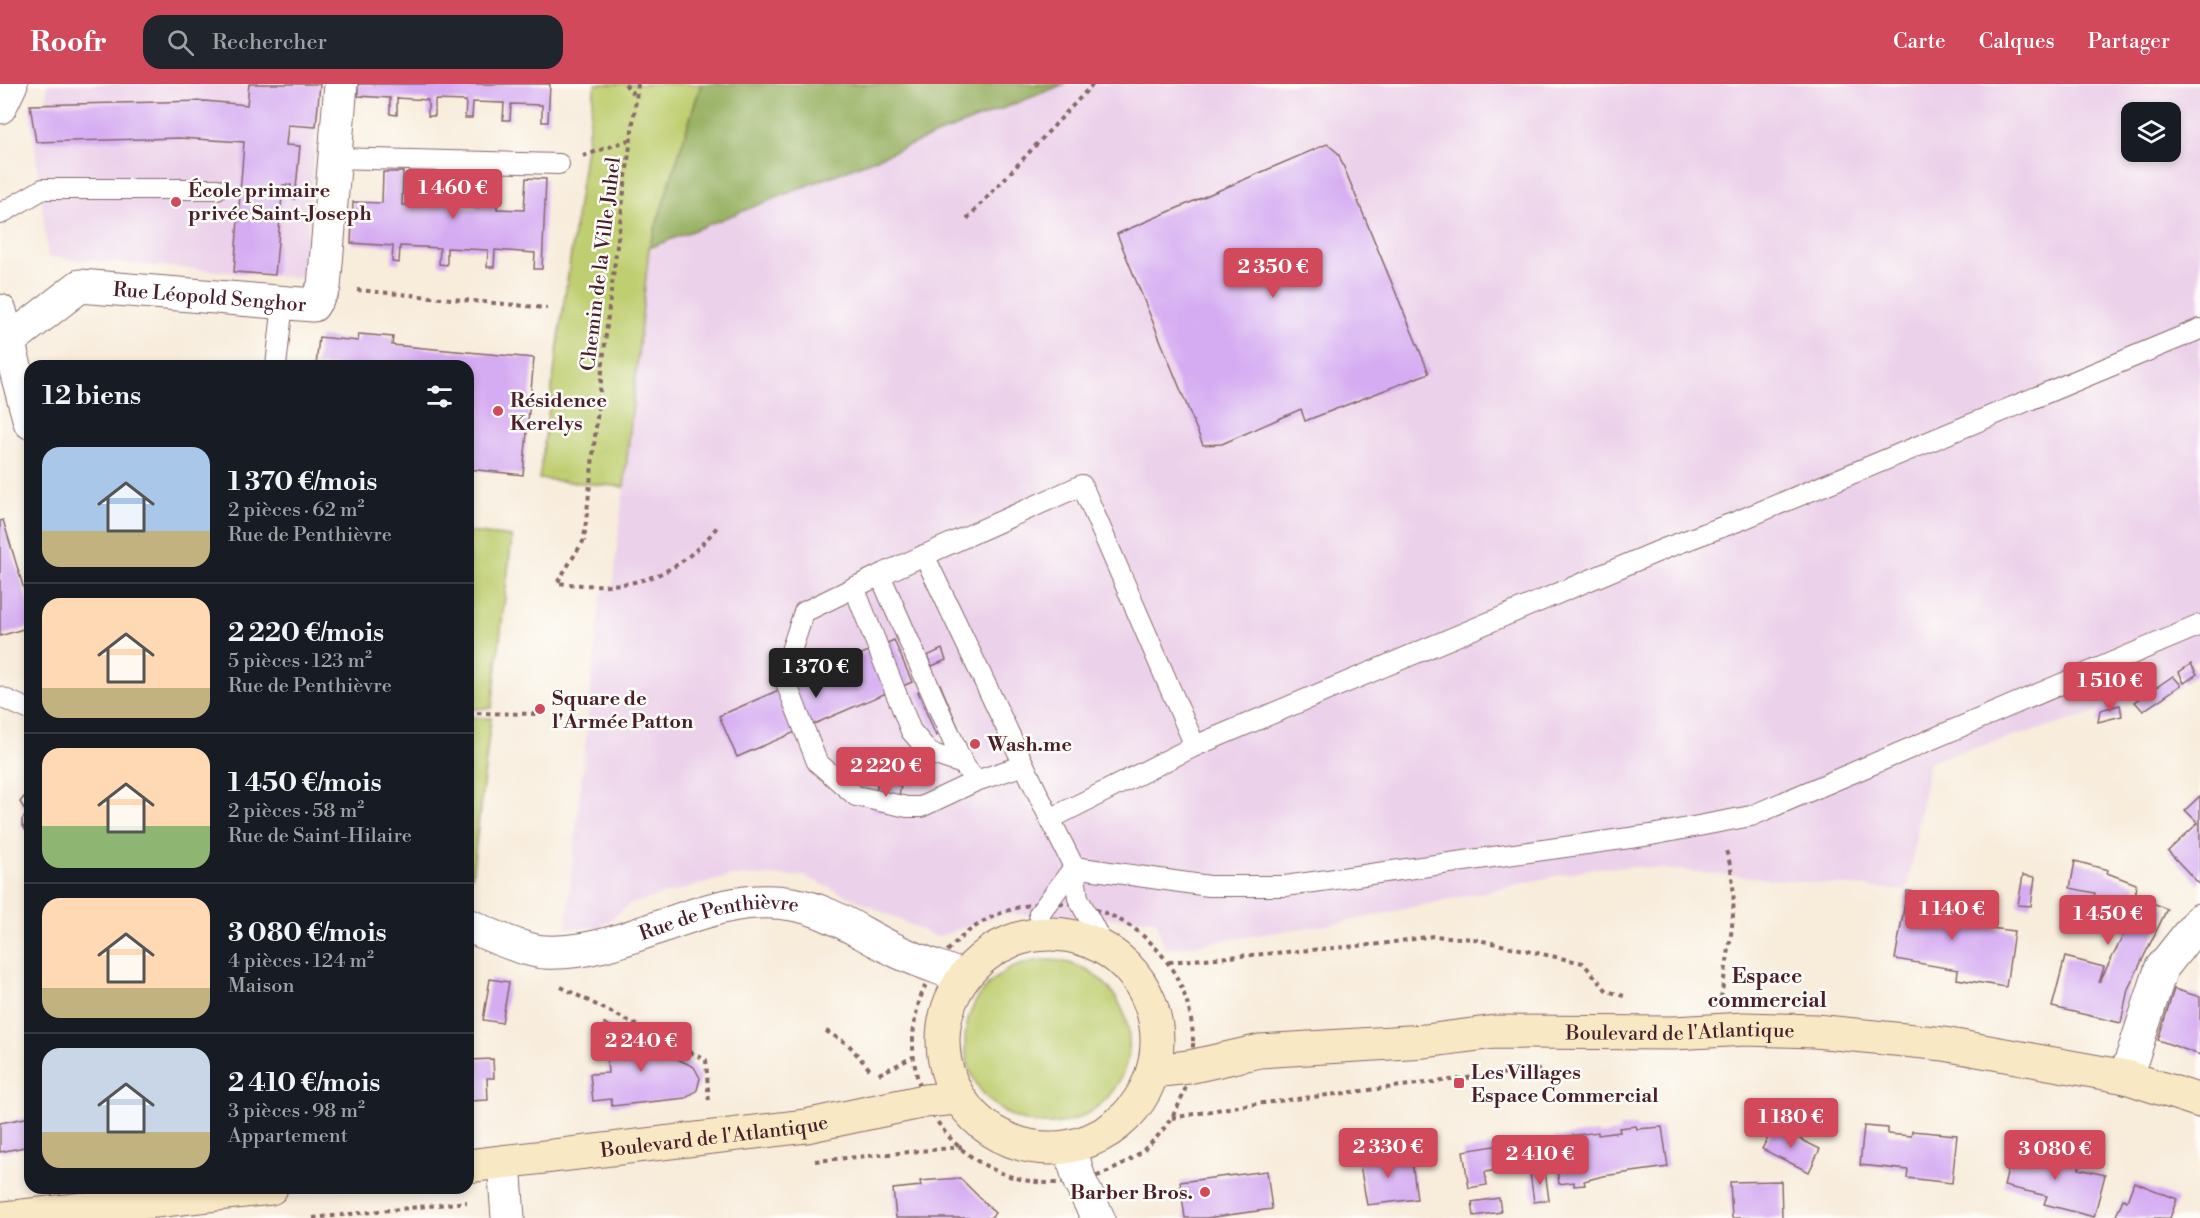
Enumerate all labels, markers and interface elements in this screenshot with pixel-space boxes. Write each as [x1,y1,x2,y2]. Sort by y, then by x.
search box [143,15,563,69]
text: Roofr [30,25,107,60]
icon: search [164,26,197,59]
text: Rechercher [212,29,327,56]
text: Carte [1893,29,1946,55]
text: Calques [1979,29,2055,55]
text: Partager [2088,29,2170,55]
map controls [2121,102,2181,162]
button: layers [2121,102,2181,162]
street label: Chemin de la Ville Juhel [576,156,627,373]
pin: 1 460 € [398,169,508,220]
text: 1 460 € [418,176,488,201]
place label: École primaire privée Saint-Joseph [188,178,372,227]
marker: École primaire privée Saint-Joseph [169,195,183,209]
pin: 2 350 € [1218,248,1328,299]
text: 2 350 € [1238,255,1308,280]
street label: Rue Léopold Senghor [112,278,308,318]
text: 12 biens [42,380,141,412]
icon: filters [423,380,456,413]
place label: Résidence Kerelys [510,389,607,437]
marker: Résidence Kerelys [491,404,505,418]
text: 1 370 €/mois [228,466,378,498]
icon: home [90,471,162,543]
text: 2 pièces · 62 m² [228,498,364,523]
text: Rue de Penthièvre [228,523,392,548]
text: 2 220 €/mois [228,617,384,649]
icon: home [90,622,162,694]
pin: 1 370 € [761,648,871,699]
text: 5 pièces · 123 m² [228,649,372,674]
text: 1 370 € [783,655,849,680]
pin: 1 510 € [2055,662,2165,713]
text: 1 510 € [2078,669,2142,694]
text: Rue de Penthièvre [228,674,392,699]
place label: Square de l'Armée Patton [552,687,694,735]
marker: Square de l'Armée Patton [533,702,547,716]
place label: Wash.me [986,733,1072,758]
marker: Wash.me [968,737,982,751]
pin: 2 220 € [831,747,941,798]
text: 2 220 € [850,754,922,779]
text: 1 450 €/mois [228,767,382,799]
icon: home [90,772,162,844]
text: 2 pièces · 58 m² [228,799,364,824]
text: Rue de Saint-Hilaire [228,824,412,849]
pin: 1 140 € [1897,890,2007,941]
street label: Rue de Penthièvre [636,891,801,947]
pin: 1 450 € [2053,895,2163,946]
text: 1 140 € [1919,897,1985,922]
text: 1 450 € [2073,902,2143,927]
text: 3 080 €/mois [228,917,387,949]
icon: home [90,922,162,994]
text: 4 pièces · 124 m² [228,949,374,974]
district label: Espace commercial [1707,964,1827,1014]
text: Maison [228,974,294,999]
street label: Boulevard de l'Atlantique [1564,1018,1795,1047]
pin: 2 240 € [586,1022,696,1073]
text: 2 240 € [605,1029,677,1054]
place label: Les Villages Espace Commercial [1471,1061,1659,1109]
text: 2 410 €/mois [228,1067,381,1099]
icon: home [90,1072,162,1144]
marker: Les Villages Espace Commercial [1452,1076,1466,1090]
pin: 1 180 € [1736,1098,1846,1149]
text: 3 pièces · 98 m² [228,1099,365,1124]
text: 1 180 € [1758,1105,1824,1130]
street label: Boulevard de l'Atlantique [598,1111,831,1164]
text: Appartement [228,1124,348,1149]
pin: 2 330 € [1333,1128,1443,1179]
pin: 3 080 € [2000,1130,2110,1181]
text: 2 330 € [1353,1135,1423,1160]
pin: 2 410 € [1485,1135,1595,1186]
text: 3 080 € [2018,1137,2092,1162]
text: 2 410 € [1506,1142,1574,1167]
place label: Barber Bros. [1070,1181,1193,1206]
marker: Barber Bros. [1198,1185,1212,1199]

